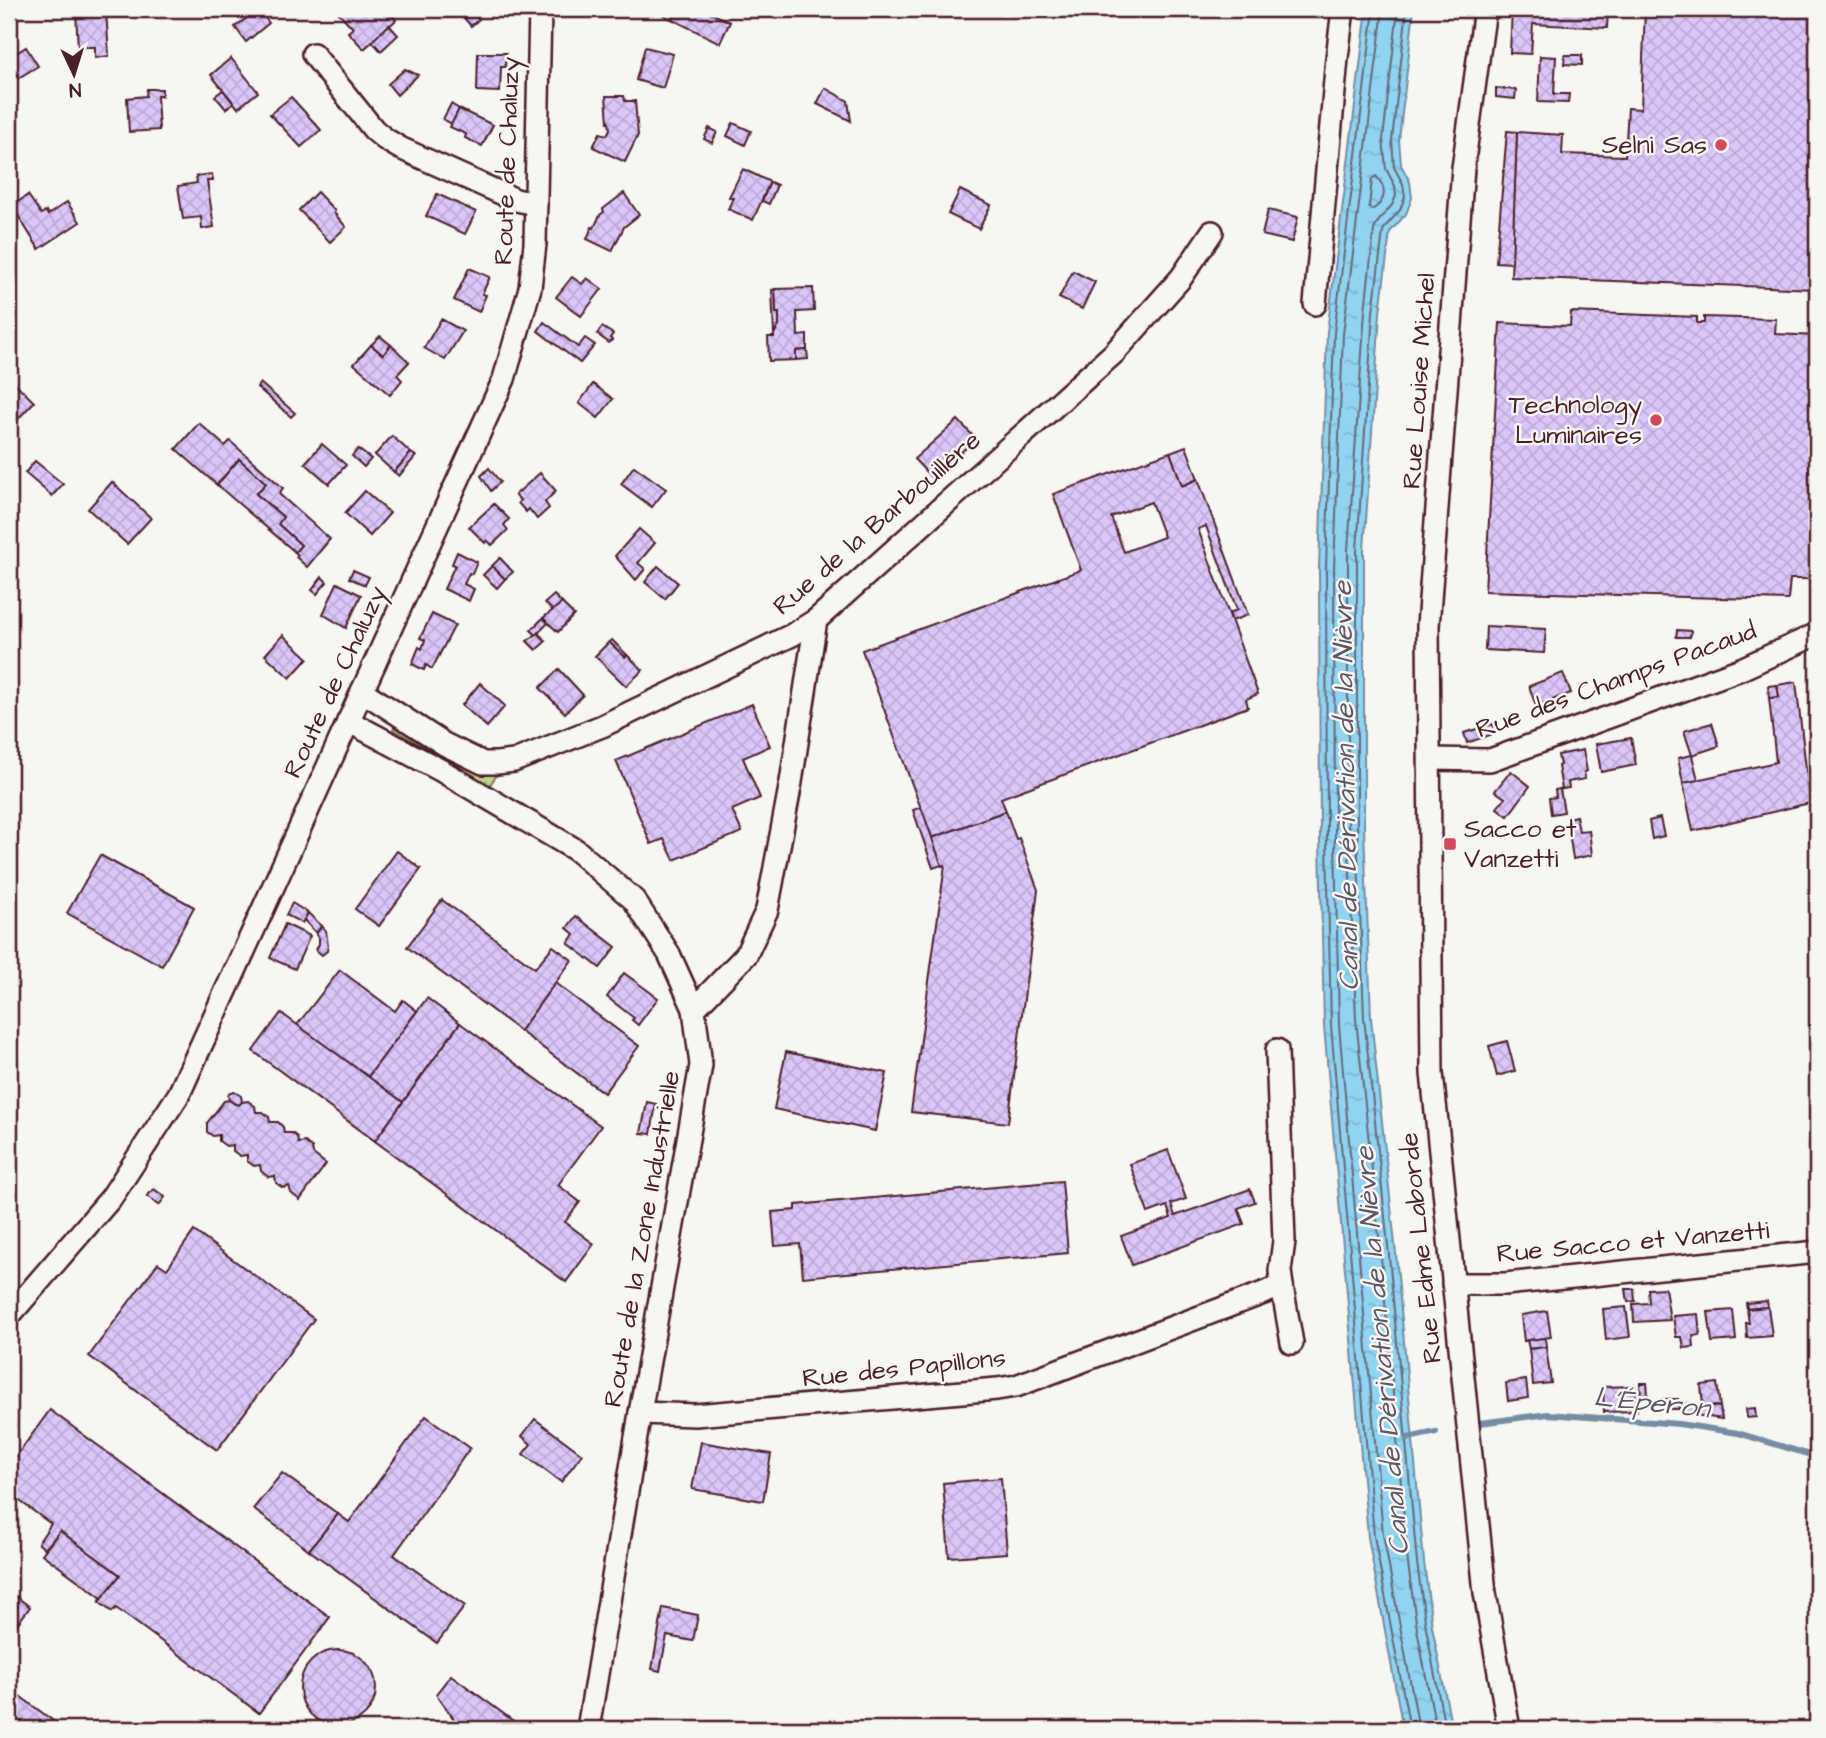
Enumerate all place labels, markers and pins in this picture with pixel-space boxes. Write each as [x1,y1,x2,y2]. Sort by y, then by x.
place label: Selni Sas [1602,127,1707,163]
marker: Selni Sas [1713,137,1729,153]
place label: Technology Luminaires [1508,387,1642,453]
marker: Technology Luminaires [1648,412,1664,428]
place label: Sacco et Vanzetti [1464,811,1577,877]
marker: Sacco et Vanzetti [1442,836,1458,852]

